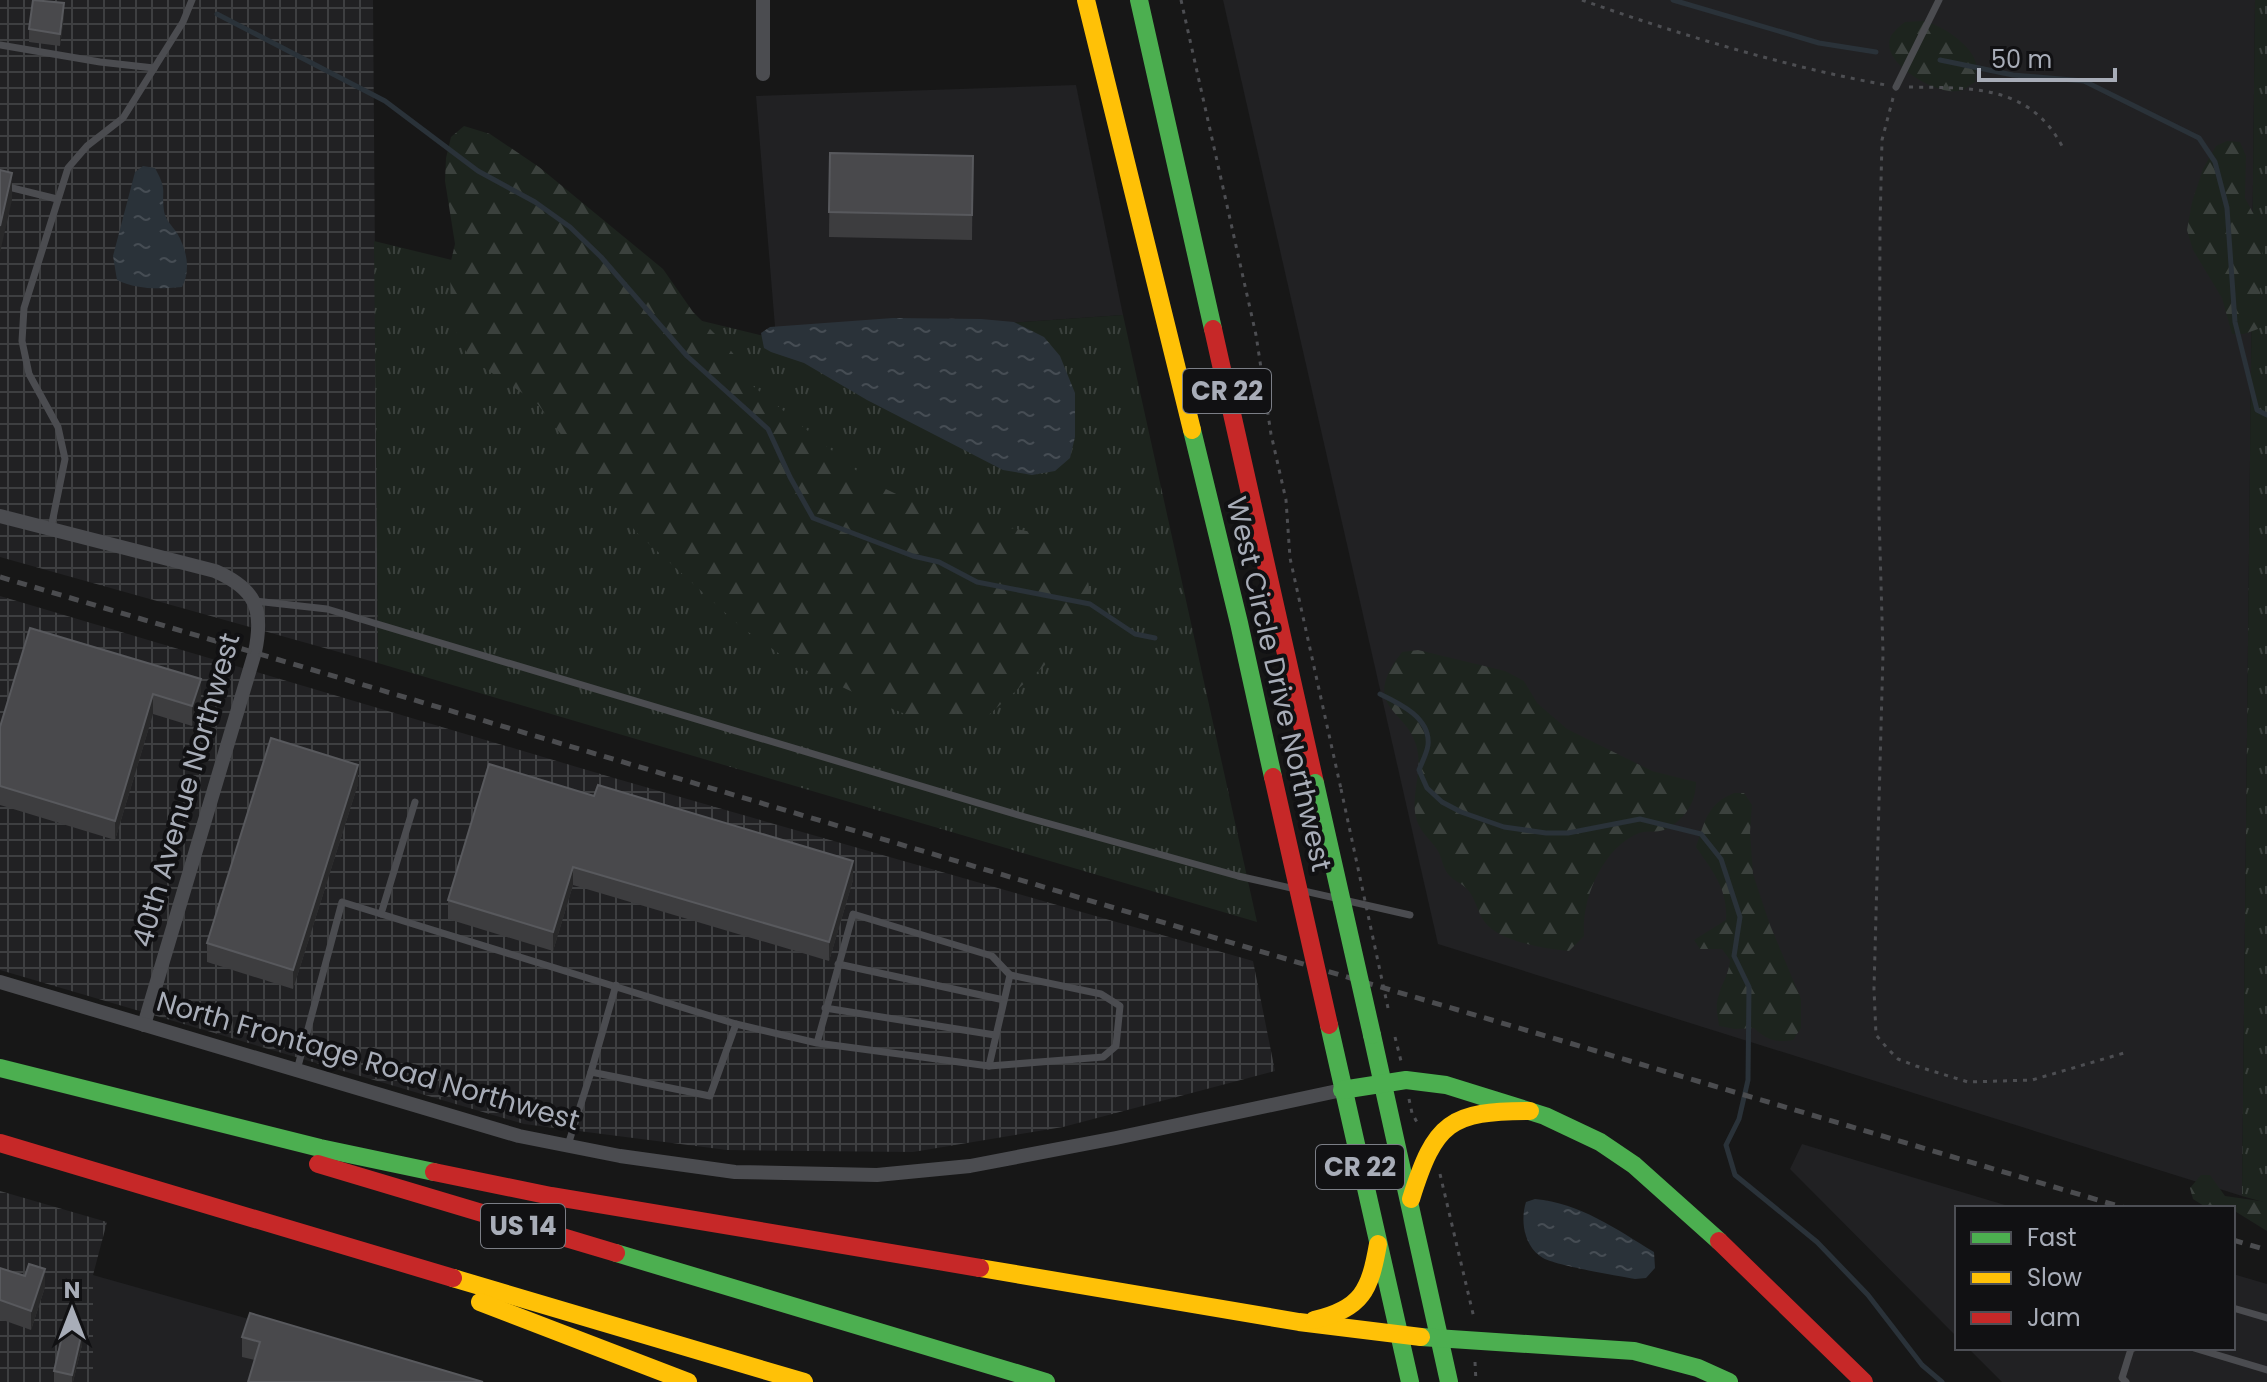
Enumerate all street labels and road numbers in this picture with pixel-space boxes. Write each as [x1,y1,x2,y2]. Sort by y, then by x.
road number: CR 22 [1183,369,1271,413]
street label: West Circle Drive Northwest [1217,493,1341,875]
street label: 40th Avenue Northwest [123,629,249,951]
street label: North Frontage Road Northwest [152,982,584,1140]
road number: CR 22 [1316,1145,1404,1189]
road number: US 14 [481,1204,565,1248]

